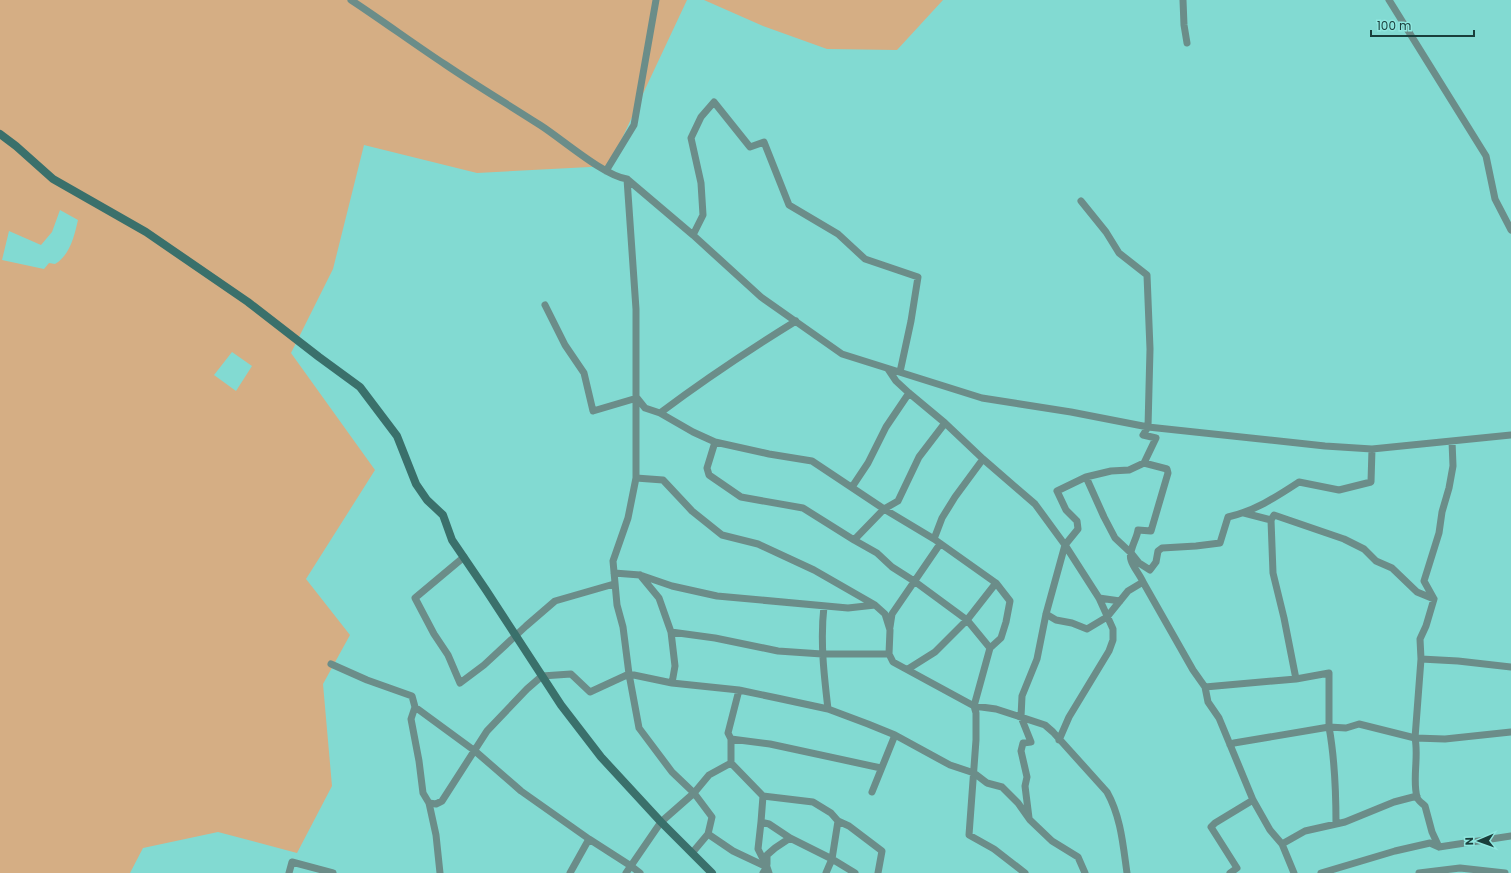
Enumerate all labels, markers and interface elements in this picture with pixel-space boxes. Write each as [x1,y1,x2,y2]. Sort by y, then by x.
scale bar [1371,12,1474,38]
text: 100 m [1377,17,1411,34]
north arrow [1459,821,1499,861]
text: N [1461,837,1477,846]

